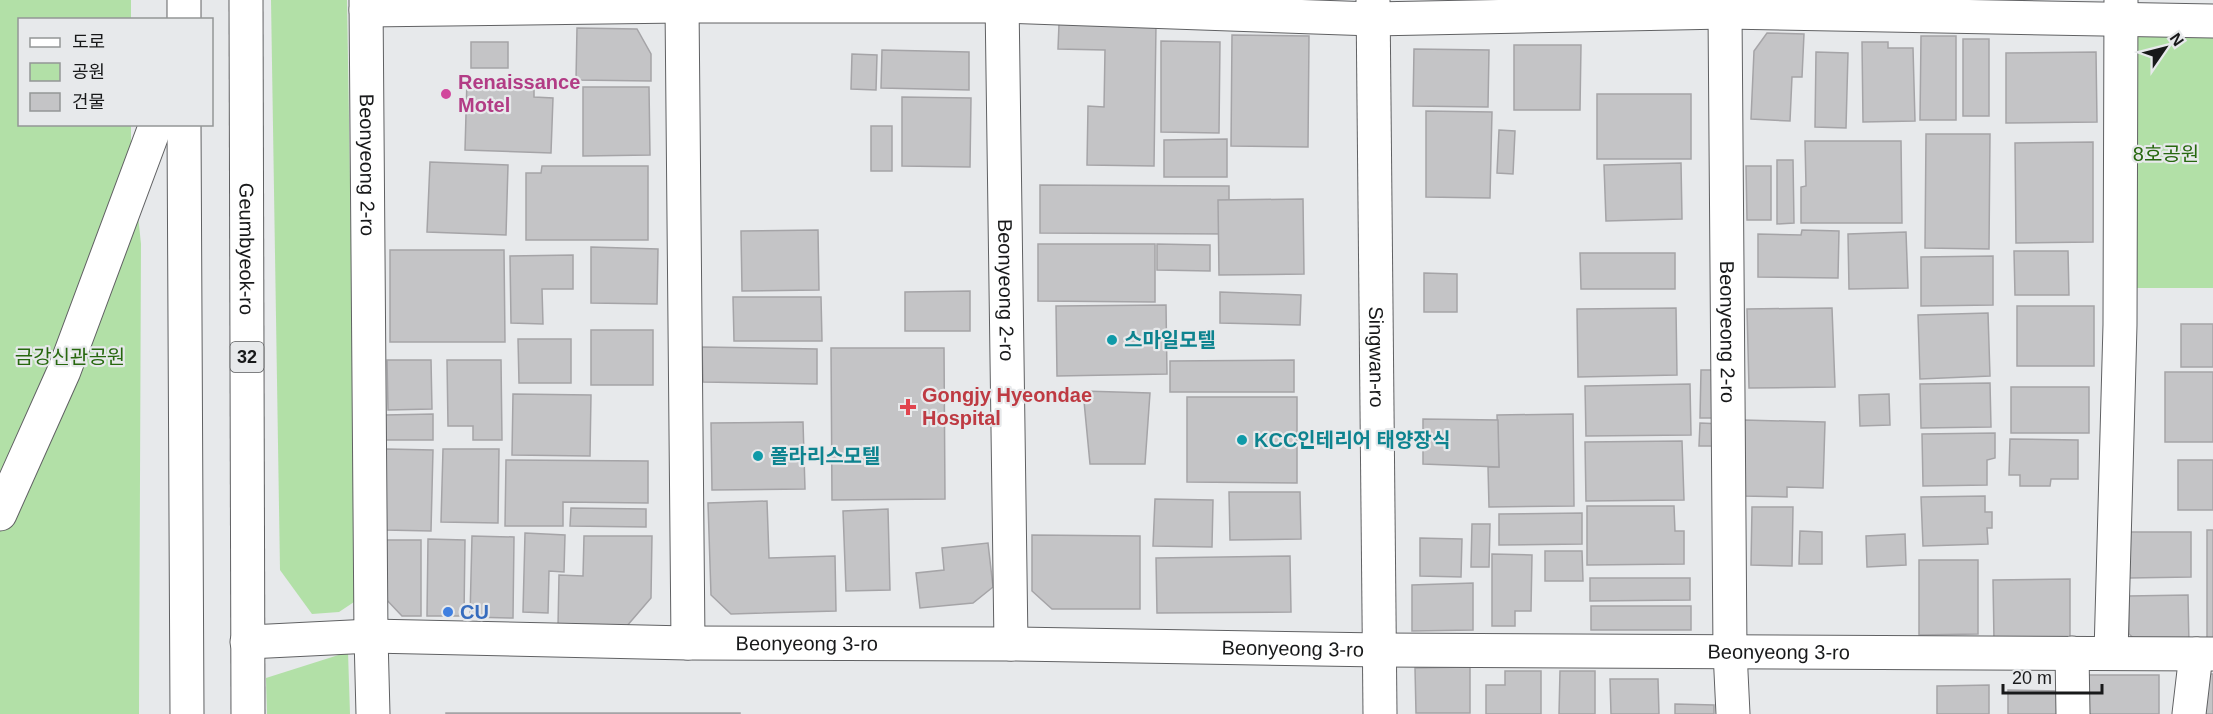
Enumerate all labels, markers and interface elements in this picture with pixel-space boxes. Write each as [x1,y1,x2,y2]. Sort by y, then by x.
legend [18,18,213,126]
north arrow [2135,18,2195,78]
text: N [2167,30,2187,49]
text: 도로 [72,32,105,52]
text: 공원 [72,62,105,82]
place label: Renaissance Motel [458,71,580,116]
marker: Renaissance Motel [439,87,453,101]
text: 건물 [72,92,105,112]
street label: Beonyeong 2-ro [356,94,379,236]
park label: 8호공원 [2133,143,2199,165]
street label: Geumbyeok-ro [236,183,258,315]
street label: Beonyeong 2-ro [994,219,1018,361]
street label: Beonyeong 2-ro [1716,261,1739,403]
street label: Singwan-ro [1365,306,1388,408]
place label: 스마일모텔 [1124,329,1216,351]
marker: 스마일모텔 [1105,333,1119,347]
road number: 32 [230,342,264,372]
park label: 금강신관공원 [15,346,125,368]
place label: Gongjy Hyeondae Hospital [922,384,1092,429]
marker: Gongjy Hyeondae Hospital [899,398,917,416]
place label: KCC인테리어 태양장식 [1254,429,1450,451]
marker: KCC인테리어 태양장식 [1235,433,1249,447]
place label: 폴라리스모텔 [770,445,880,467]
marker: 폴라리스모텔 [751,449,765,463]
place label: CU [460,601,489,623]
marker: CU [441,605,455,619]
street label: Beonyeong 3-ro [736,632,878,655]
street label: Beonyeong 3-ro [1221,636,1364,661]
street label: Beonyeong 3-ro [1707,641,1850,663]
scale bar [2003,657,2102,695]
text: 20 m [2012,668,2052,688]

